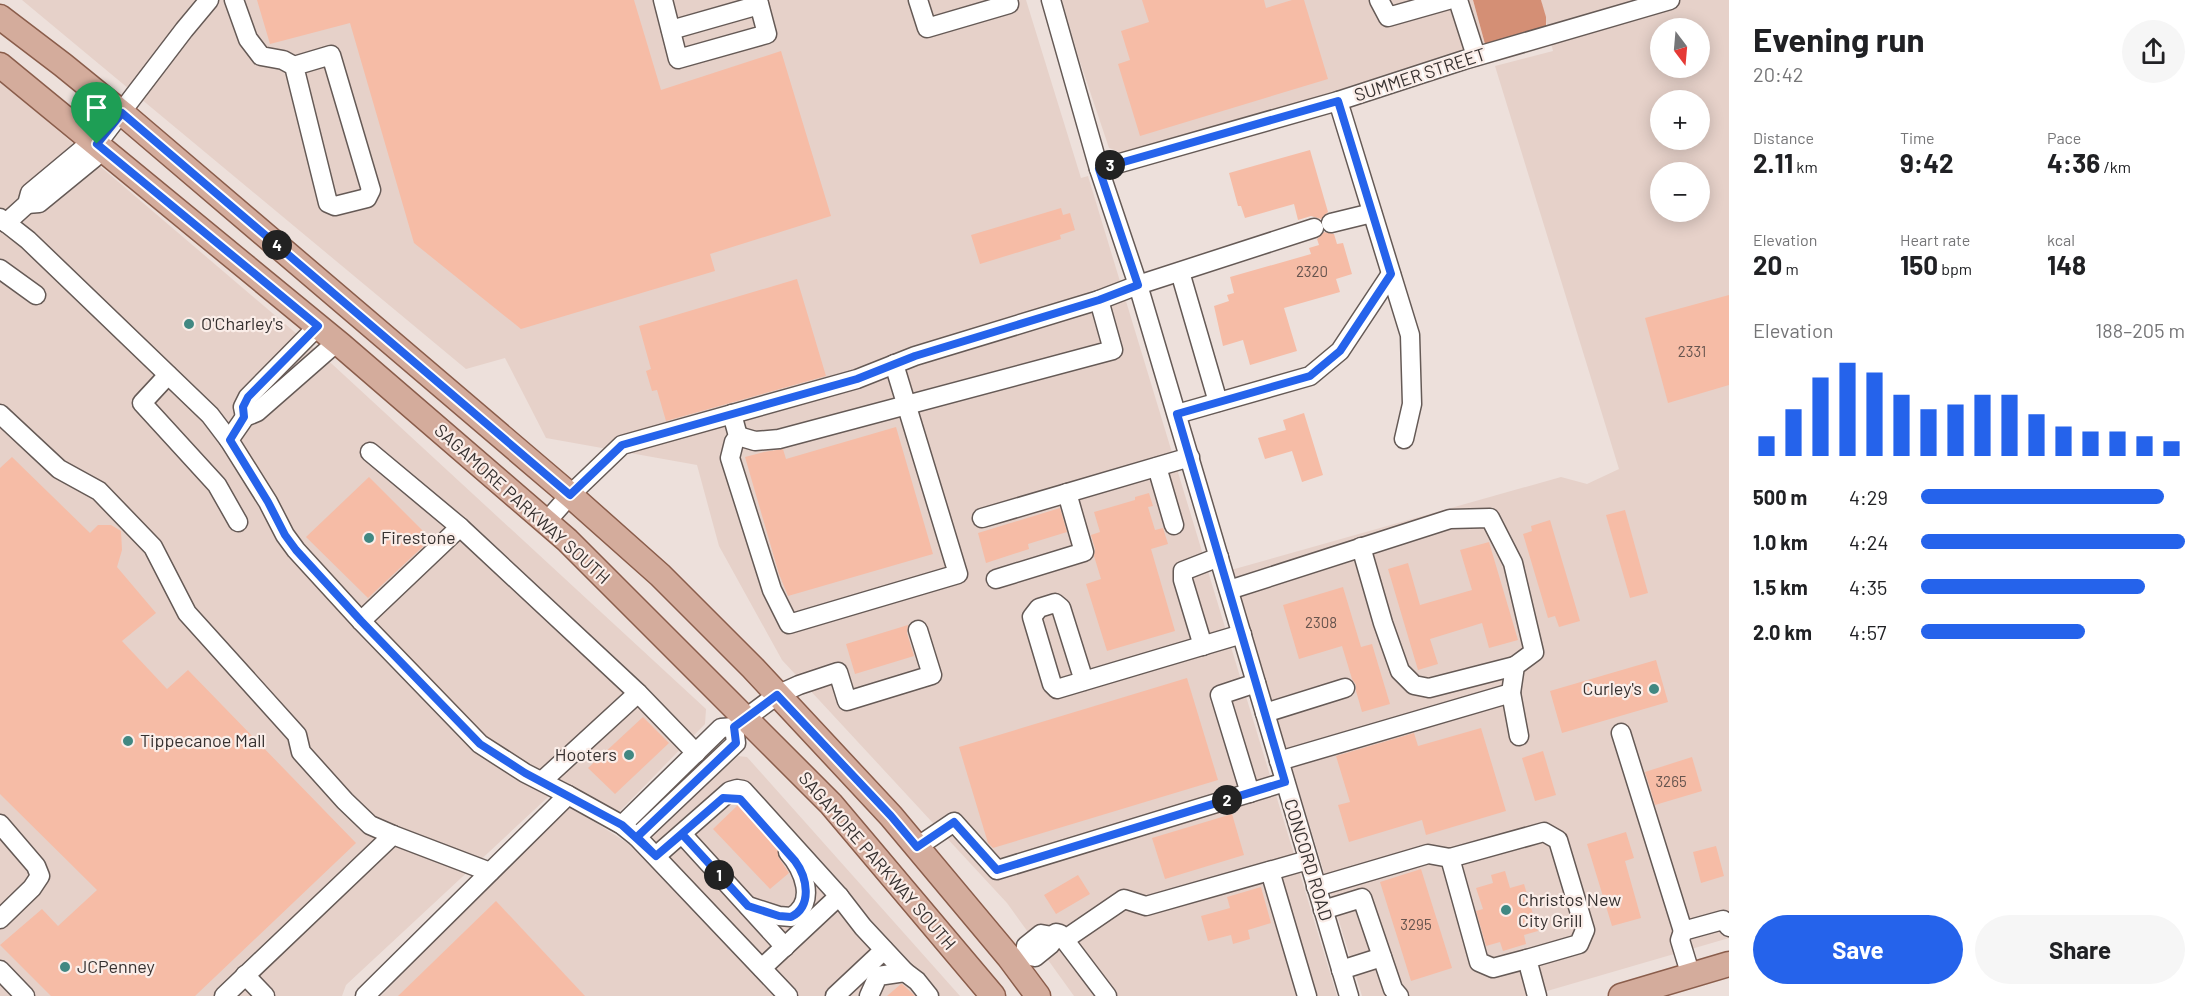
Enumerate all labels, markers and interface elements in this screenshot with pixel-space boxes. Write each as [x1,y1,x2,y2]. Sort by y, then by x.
north arrow [1650,18,1710,78]
map controls [1650,18,1710,222]
text: Evening run [1753,19,1925,59]
button: share [2122,20,2185,83]
street label: SUMMER STREET [1351,42,1488,106]
text: 20:42 [1753,62,1804,86]
pin [71,82,122,144]
button: + [1650,90,1710,150]
icon: arrive [80,91,113,124]
text: Distance [1753,128,1814,147]
text: Time [1900,128,1935,147]
text: Pace [2047,128,2081,147]
text: 2.11 [1753,147,1793,178]
text: 9:42 [1900,147,1954,178]
text: 4:36 [2047,147,2100,178]
pin: 3 [1095,150,1125,180]
text: 3 [1106,155,1114,174]
text: km [1793,157,1818,176]
text: /km [2100,157,2131,176]
button: − [1650,162,1710,222]
pin: 4 [262,230,292,260]
text: Elevation [1753,230,1817,249]
text: Heart rate [1900,230,1970,249]
text: kcal [2047,230,2075,249]
text: 4 [272,235,282,254]
text: 20 [1753,249,1782,280]
text: 150 [1900,249,1938,280]
text: 148 [2047,249,2086,280]
text: m [1782,259,1799,278]
text: bpm [1938,259,1972,278]
house number: 2320 [1296,262,1328,280]
place label: O'Charley's [201,312,283,334]
marker: O'Charley's [182,317,196,331]
text: Elevation [1753,318,1834,342]
text: 188–205 m [2095,318,2185,342]
house number: 2331 [1678,342,1706,360]
street label: SAGAMORE PARKWAY SOUTH [430,419,615,588]
text: 500 m [1753,485,1807,509]
text: 4:29 [1849,485,1888,509]
place label: Firestone [381,526,456,548]
text: 1.0 km [1753,530,1808,554]
text: 4:24 [1849,530,1889,554]
marker: Firestone [362,531,376,545]
text: 1.5 km [1753,575,1808,599]
text: 4:35 [1849,575,1887,599]
house number: 2308 [1305,613,1337,631]
text: 2.0 km [1753,620,1812,644]
text: 4:57 [1849,620,1887,644]
place label: Curley's [1583,677,1642,699]
marker: Curley's [1647,682,1661,696]
place label: Tippecanoe Mall [140,729,265,751]
marker: Tippecanoe Mall [121,734,135,748]
place label: Hooters [555,743,617,765]
marker: Hooters [622,748,636,762]
street label: SAGAMORE PARKWAY SOUTH [794,767,961,954]
house number: 3265 [1655,772,1687,790]
pin: 2 [1212,785,1242,815]
text: 2 [1223,790,1231,809]
street label: CONCORD ROAD [1280,796,1338,923]
pin: 1 [704,860,734,890]
text: 1 [716,865,722,884]
place label: Christos New City Grill [1518,888,1621,931]
marker: Christos New City Grill [1499,903,1513,917]
house number: 3295 [1400,915,1432,933]
button: Save [1753,915,1963,984]
button: Share [1975,915,2185,984]
place label: JCPenney [77,955,155,977]
marker: JCPenney [58,960,72,974]

